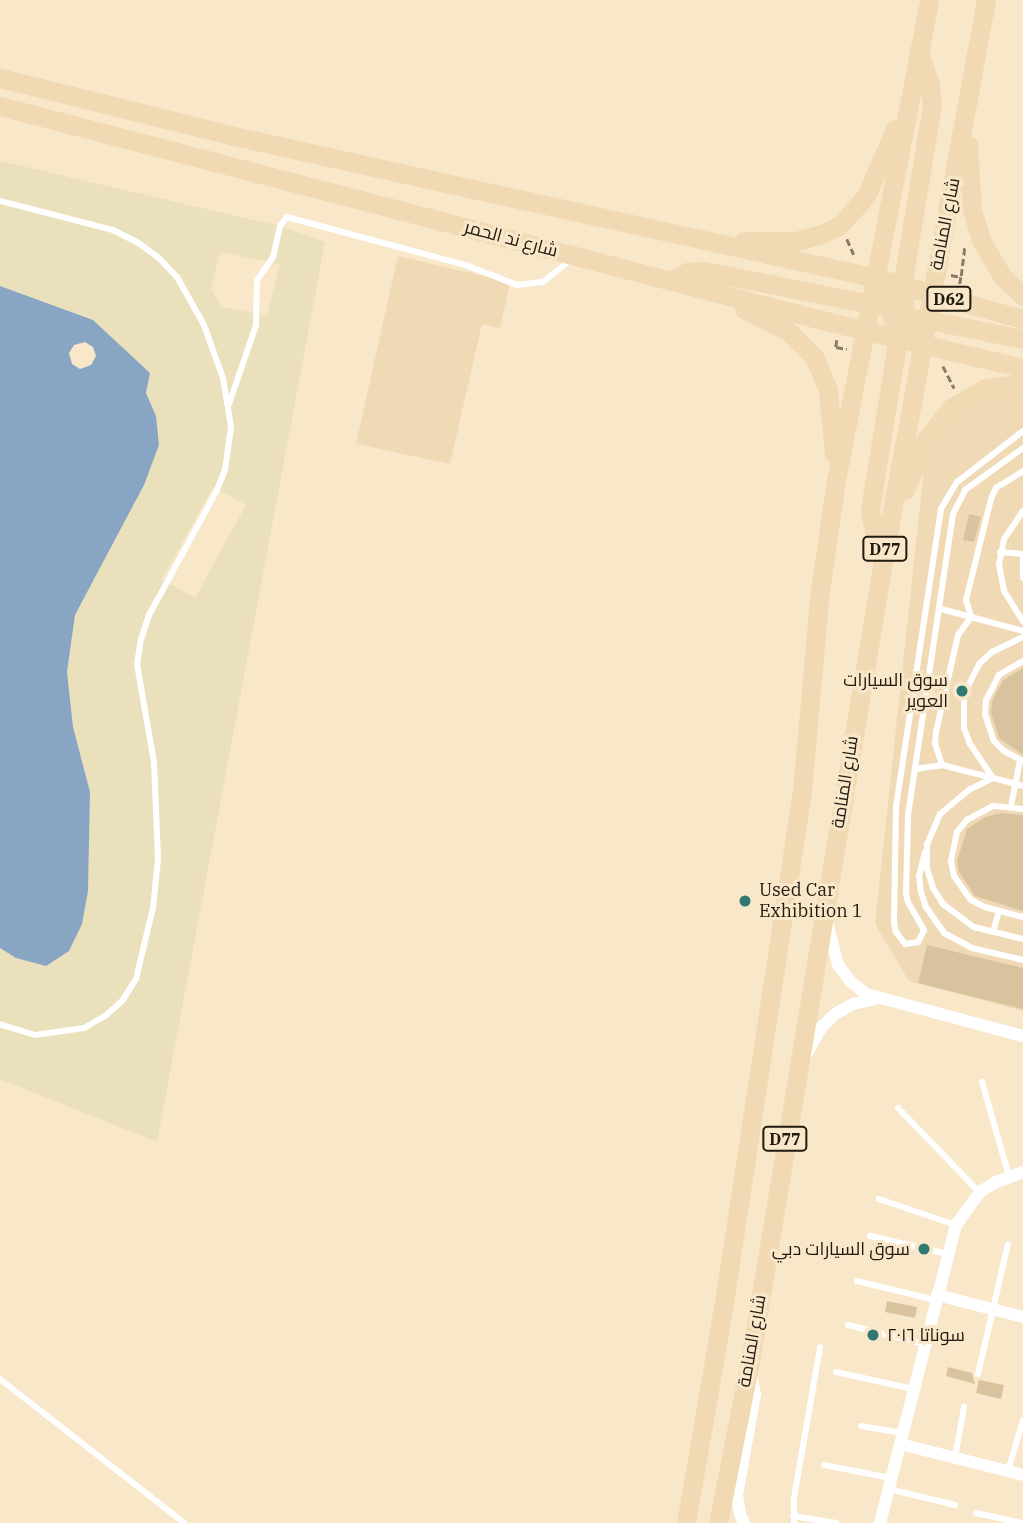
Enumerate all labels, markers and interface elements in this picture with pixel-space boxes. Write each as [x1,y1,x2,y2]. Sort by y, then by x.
street label: شارع المنامة [925,176,965,272]
street label: شارع ند الحمر [462,216,560,262]
road number: D62 [926,286,972,312]
road number: D77 [862,536,908,562]
place label: سوق السيارات العوير [843,670,948,712]
marker: سوق السيارات العوير [954,683,970,699]
street label: شارع المنامة [827,734,863,830]
place label: Used Car Exhibition 1 [759,880,863,922]
marker: Used Car Exhibition 1 [737,893,753,909]
road number: D77 [762,1126,808,1152]
place label: سوق السيارات دبي [772,1238,910,1260]
marker: سوق السيارات دبي [916,1241,932,1257]
street label: شارع المنامة [733,1293,771,1389]
place label: سوناتا ٢٠١٦ [887,1324,965,1346]
marker: سوناتا ٢٠١٦ [865,1327,881,1343]

